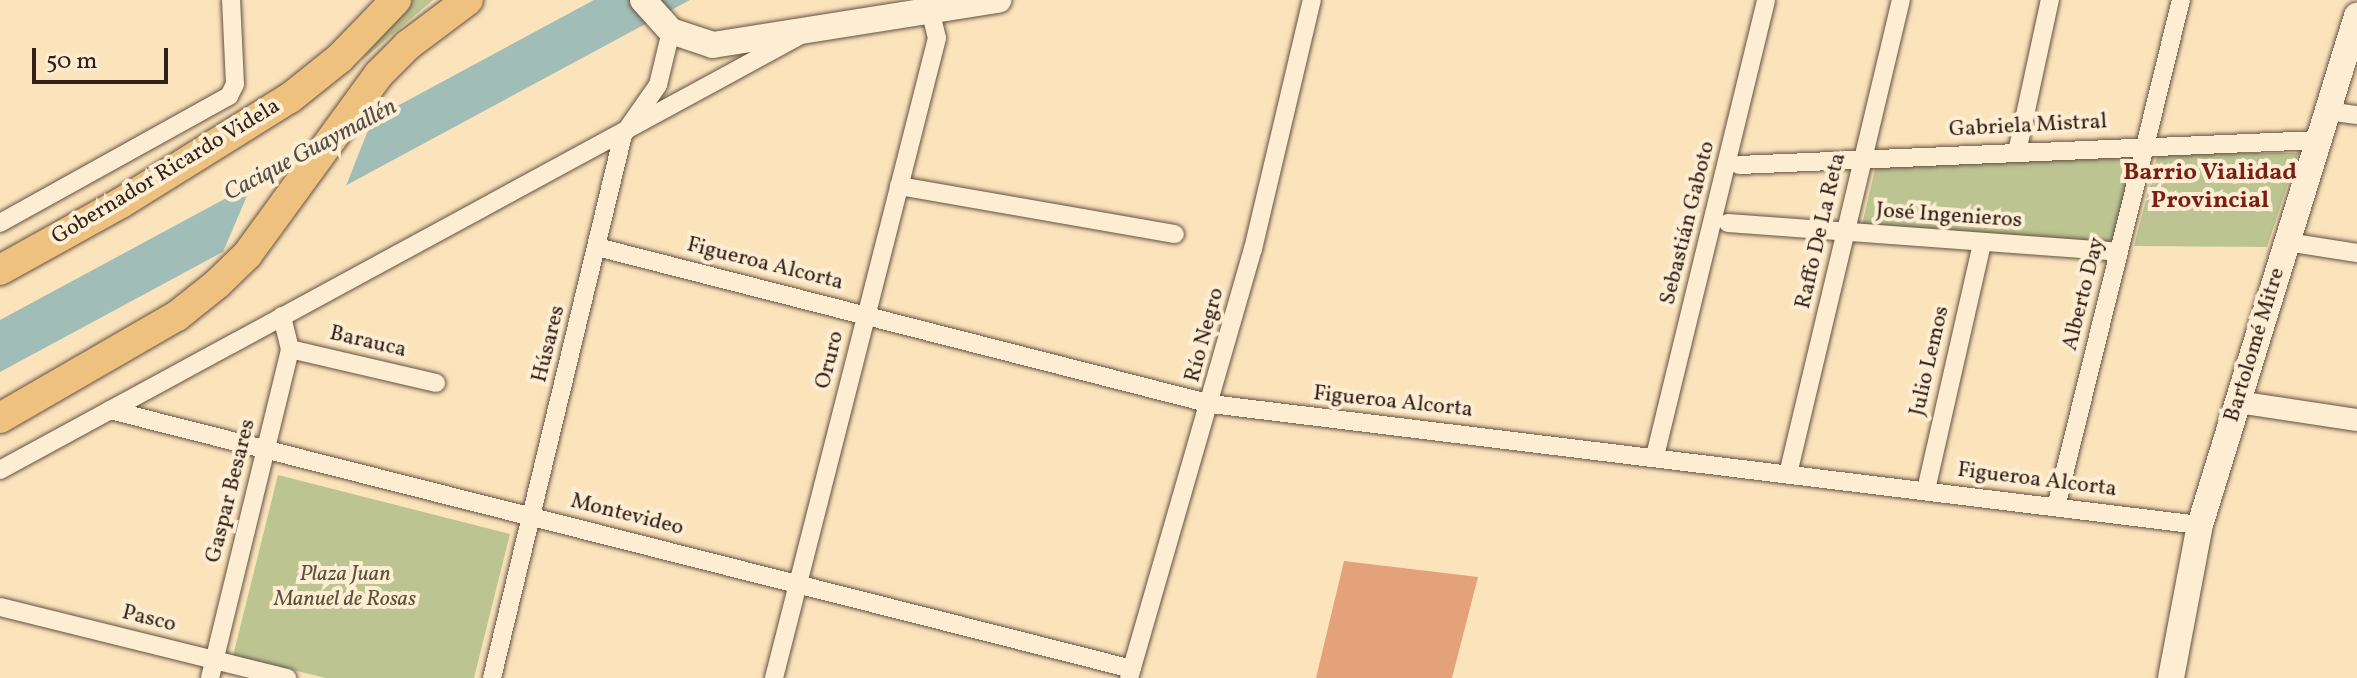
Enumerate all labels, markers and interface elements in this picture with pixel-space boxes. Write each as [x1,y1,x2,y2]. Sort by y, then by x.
scale bar [36,32,172,82]
text: 50 m [46,45,98,79]
street label: Gobernador Ricardo Videla [47,93,285,251]
water label: Cacique Guaymallén [220,93,402,209]
street label: Gabriela Mistral [1948,109,2108,143]
street label: Sebastián Gaboto [1655,138,1721,308]
street label: Raffo De La Reta [1790,151,1852,311]
district label: Barrio Vialidad Provincial [2123,160,2297,216]
street label: José Ingenieros [1875,198,2023,234]
street label: Figueroa Alcorta [684,232,846,296]
street label: Alberto Day [2057,235,2111,353]
street label: Bartolomé Mitre [2219,265,2291,425]
street label: Río Negro [1180,285,1230,385]
street label: Húsares [527,303,571,385]
street label: Julio Lemos [1905,303,1955,419]
street label: Barauca [327,320,409,364]
street label: Oruro [810,328,850,392]
street label: Figueroa Alcorta [1312,381,1474,423]
street label: Gaspar Besares [200,416,262,566]
street label: Figueroa Alcorta [1956,457,2118,503]
street label: Montevideo [568,488,686,542]
park label: Plaza Juan Manuel de Rosas [274,561,416,612]
street label: Pasco [119,600,179,638]

